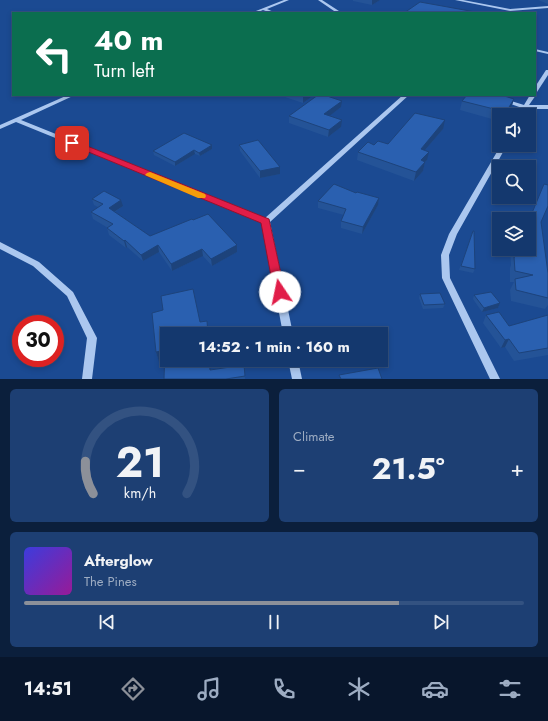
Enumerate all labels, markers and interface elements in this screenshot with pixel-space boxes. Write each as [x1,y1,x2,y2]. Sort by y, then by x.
text: 40 m [94,20,163,61]
icon: left [28,28,80,80]
text: Turn left [94,58,154,84]
map controls [492,108,536,256]
button: sound [492,108,536,152]
pin [55,126,89,160]
icon: arrive [61,132,83,154]
button: search [492,160,536,204]
button: layers [492,212,536,256]
position arrow [259,271,301,313]
speed limit sign: 30 [12,315,64,367]
text: 14:52 · 1 min · 160 m [198,336,350,358]
text: Climate [293,427,334,446]
text: 21 [115,431,164,492]
text: 21.5° [372,447,445,490]
text: − [293,452,306,484]
text: + [510,452,524,484]
text: km/h [123,482,156,502]
text: Afterglow [84,550,153,572]
text: The Pines [84,572,137,591]
icon: previous [96,611,118,633]
icon: pause [263,611,285,633]
icon: next [430,611,452,633]
icon: directions [119,675,147,703]
icon: music [195,675,223,703]
icon: phone [270,675,298,703]
icon: climate [345,675,373,703]
icon: car [421,675,449,703]
icon: filters [496,675,524,703]
text: 14:51 [24,676,72,702]

